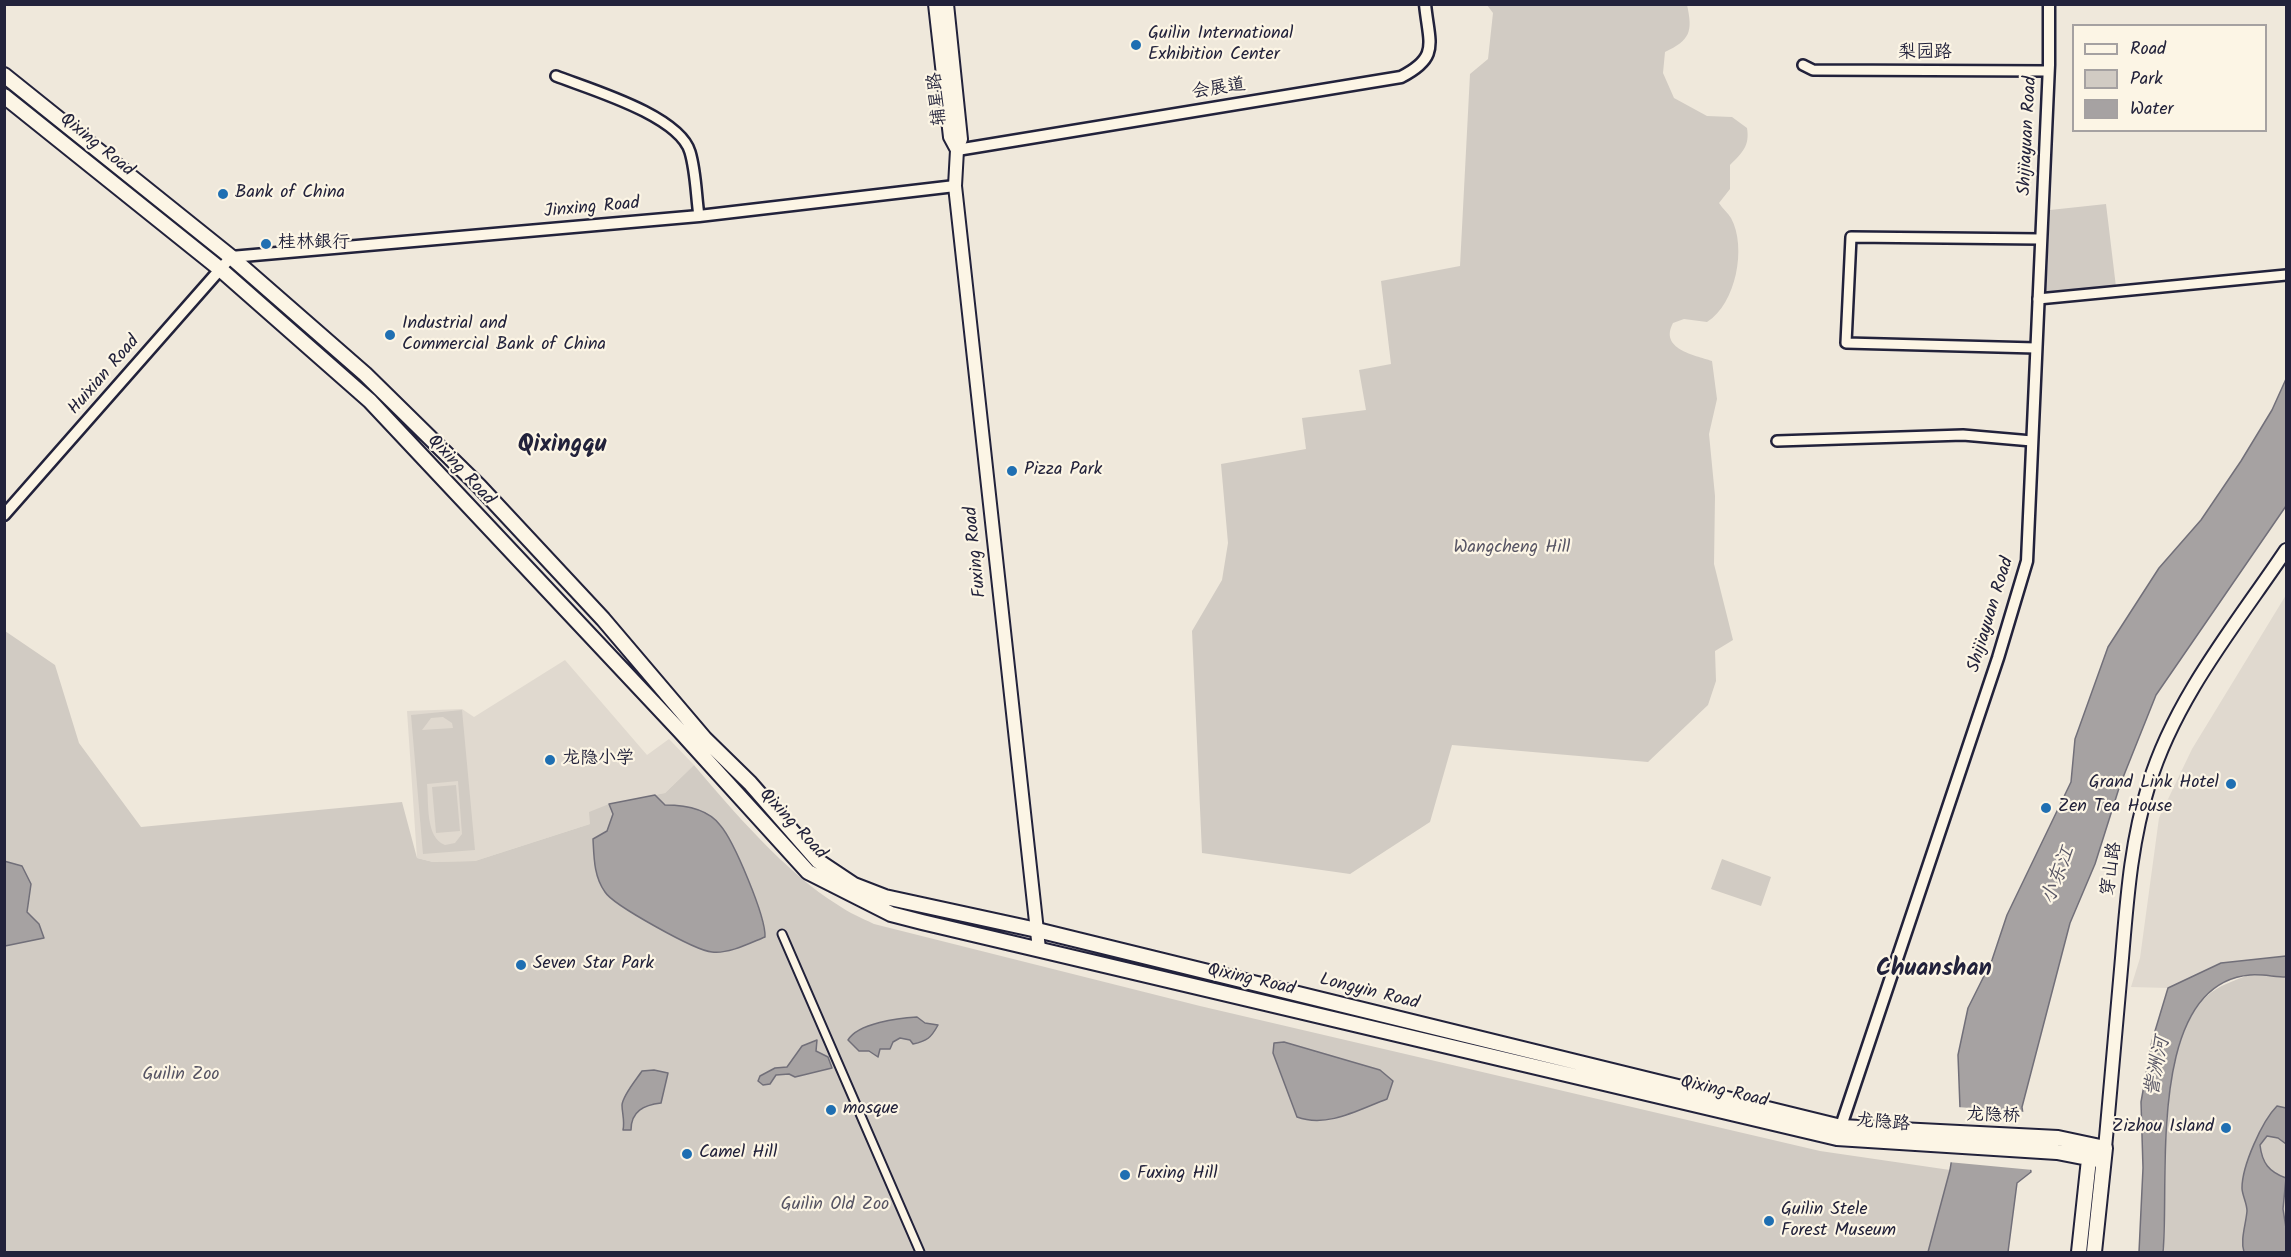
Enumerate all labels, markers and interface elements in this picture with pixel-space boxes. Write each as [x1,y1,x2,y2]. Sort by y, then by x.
place label: Guilin International Exhibition Center [1148,24,1294,66]
legend [2072,24,2267,132]
text: Road [2130,35,2166,64]
marker: Guilin International Exhibition Center [1129,38,1143,52]
street label: 梨园路 [1898,43,1952,65]
text: Park [2130,65,2163,94]
street label: 辅星路 [925,71,953,127]
street label: 会展道 [1191,75,1247,105]
street label: Shijiayuan Road [2015,76,2043,196]
text: Water [2130,95,2174,124]
street label: Qixing Road [55,110,137,182]
place label: Bank of China [235,183,345,205]
marker: Bank of China [216,187,230,201]
street label: Jinxing Road [543,194,641,224]
place label: 桂林銀行 [278,233,350,255]
marker: 桂林銀行 [259,237,273,251]
place label: Industrial and Commercial Bank of China [402,314,606,356]
marker: Industrial and Commercial Bank of China [383,328,397,342]
street label: Huixian Road [65,332,145,420]
street label: Qixing Road [422,431,498,511]
district label: Qixingqu [518,433,606,461]
place label: Pizza Park [1024,460,1102,482]
marker: Pizza Park [1005,464,1019,478]
street label: Fuxing Road [961,505,993,599]
park label: Wangcheng Hill [1454,538,1570,560]
street label: Shijiayuan Road [1964,555,2020,675]
place label: 龙隐小学 [562,749,634,771]
marker: 龙隐小学 [543,753,557,767]
place label: Grand Link Hotel [2089,773,2219,795]
marker: Grand Link Hotel [2224,777,2238,791]
street label: Qixing Road [754,785,830,865]
place label: Zen Tea House [2058,797,2172,819]
marker: Zen Tea House [2039,801,2053,815]
street label: 穿山路 [2099,841,2127,897]
water label: 小东江 [2038,844,2082,908]
place label: Seven Star Park [533,954,654,976]
district label: Chuanshan [1876,957,1992,985]
marker: Seven Star Park [514,958,528,972]
street label: Qixing Road [1205,960,1297,1002]
street label: Longyin Road [1317,970,1421,1016]
water label: 訾洲河 [2141,1035,2177,1099]
park label: Guilin Zoo [143,1065,219,1087]
street label: Qixing Road [1678,1072,1770,1114]
place label: mosque [843,1099,898,1121]
marker: mosque [824,1103,838,1117]
street label: 龙隐桥 [1966,1105,2020,1129]
street label: 龙隐路 [1855,1111,1911,1137]
place label: Zizhou Island [2112,1117,2214,1139]
marker: Zizhou Island [2219,1121,2233,1135]
place label: Camel Hill [699,1143,777,1165]
marker: Camel Hill [680,1147,694,1161]
place label: Fuxing Hill [1137,1164,1218,1186]
marker: Fuxing Hill [1118,1168,1132,1182]
park label: Guilin Old Zoo [781,1195,889,1217]
place label: Guilin Stele Forest Museum [1781,1200,1896,1242]
marker: Guilin Stele Forest Museum [1762,1214,1776,1228]

